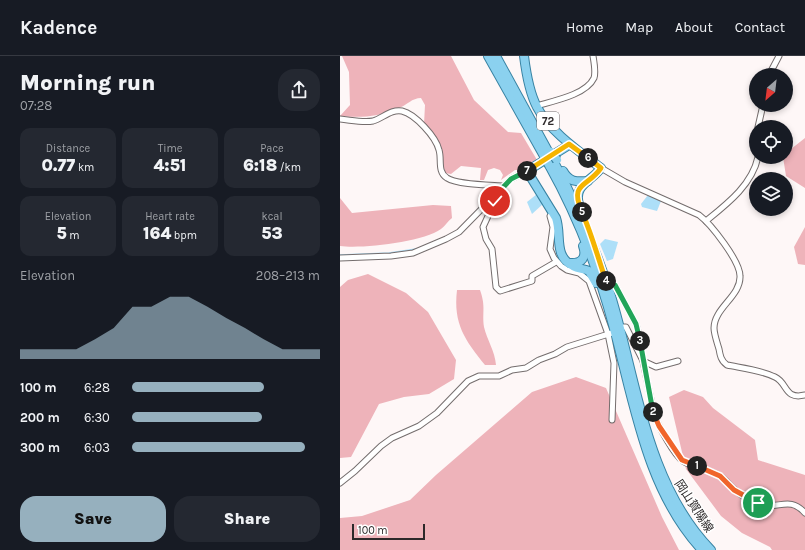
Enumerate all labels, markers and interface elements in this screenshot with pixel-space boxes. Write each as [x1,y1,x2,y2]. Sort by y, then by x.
text: Kadence [20,17,97,39]
text: Home [566,19,603,36]
text: Map [625,19,653,36]
text: About [675,19,713,36]
text: Contact [735,19,785,36]
north arrow [749,68,793,112]
map controls [749,68,793,216]
button: share [278,69,320,111]
text: Morning run [20,70,155,96]
text: 07:28 [20,98,52,113]
road number: 72 [537,112,559,130]
button: locate [749,120,793,164]
text: Distance [46,142,90,155]
text: Time [158,142,182,155]
text: Pace [260,142,284,155]
pin: 6 [578,148,598,168]
text: 6 [585,151,591,164]
text: 0.77 [42,155,75,175]
text: 4:51 [154,155,186,175]
text: 6:18 [243,155,277,175]
text: km [75,161,94,174]
text: /km [277,161,301,174]
pin: 7 [517,161,537,181]
text: 7 [524,164,530,177]
button: layers [749,172,793,216]
pin [478,184,512,218]
icon: check [484,190,506,212]
pin: 5 [572,202,592,222]
text: 5 [579,205,585,218]
text: Elevation [45,210,91,223]
text: Heart rate [145,210,195,223]
text: kcal [261,210,283,223]
text: 5 [56,223,67,243]
text: 164 [143,223,171,243]
text: 53 [261,223,283,243]
text: m [67,229,80,242]
text: bpm [171,229,197,242]
text: Elevation [20,268,75,283]
text: 208–213 m [256,268,320,283]
pin: 4 [596,271,616,291]
text: 4 [603,274,609,287]
pin: 3 [630,331,650,351]
text: 3 [637,334,643,347]
text: 100 m [20,380,57,395]
text: 6:28 [84,380,110,395]
pin: 2 [643,402,663,422]
text: 2 [650,405,656,418]
text: 200 m [20,410,60,425]
text: 6:30 [84,410,110,425]
text: 300 m [20,440,60,455]
text: 6:03 [84,440,110,455]
pin: 1 [687,456,707,476]
text: 1 [695,459,699,472]
street label: 岡山賀陽線 [672,477,716,535]
pin [741,486,775,520]
icon: arrive [747,492,769,514]
button: Save [20,496,166,542]
button: Share [174,496,320,542]
scale bar [352,522,425,541]
text: 100 m [358,524,388,537]

